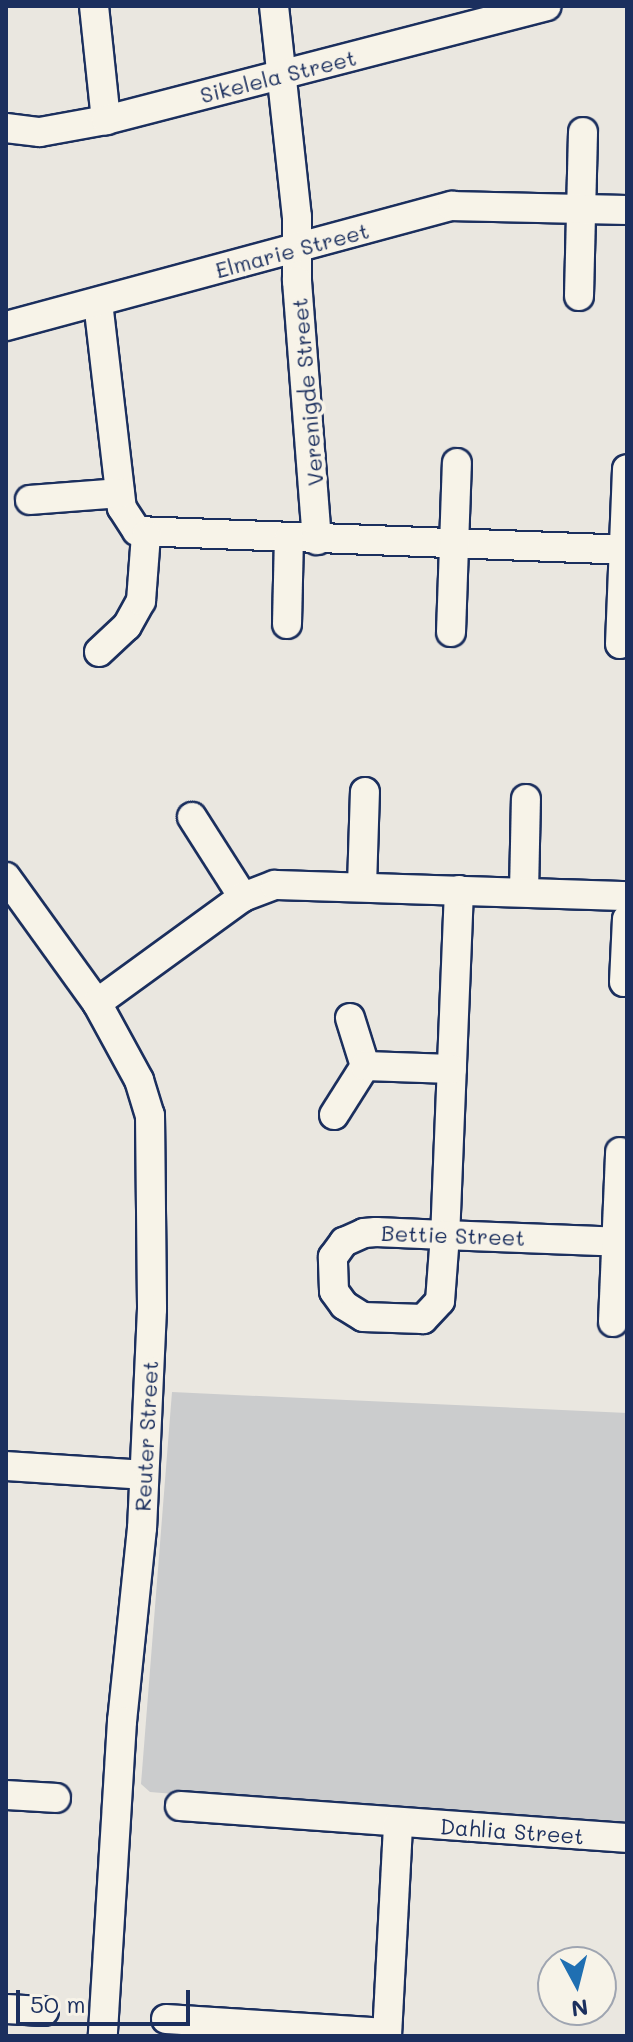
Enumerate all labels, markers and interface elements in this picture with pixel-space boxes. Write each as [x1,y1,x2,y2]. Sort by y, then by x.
street label: Sikelela Street [197,44,359,108]
street label: Elmarie Street [212,217,372,283]
street label: Verenigde Street [286,297,328,487]
street label: Bettie Street [381,1219,525,1251]
street label: Reuter Street [129,1360,163,1512]
street label: Dahlia Street [439,1813,585,1849]
north arrow [537,1946,617,2026]
scale bar [20,1974,194,2024]
text: 50 m [30,1988,86,2019]
text: N [570,1993,590,2024]

